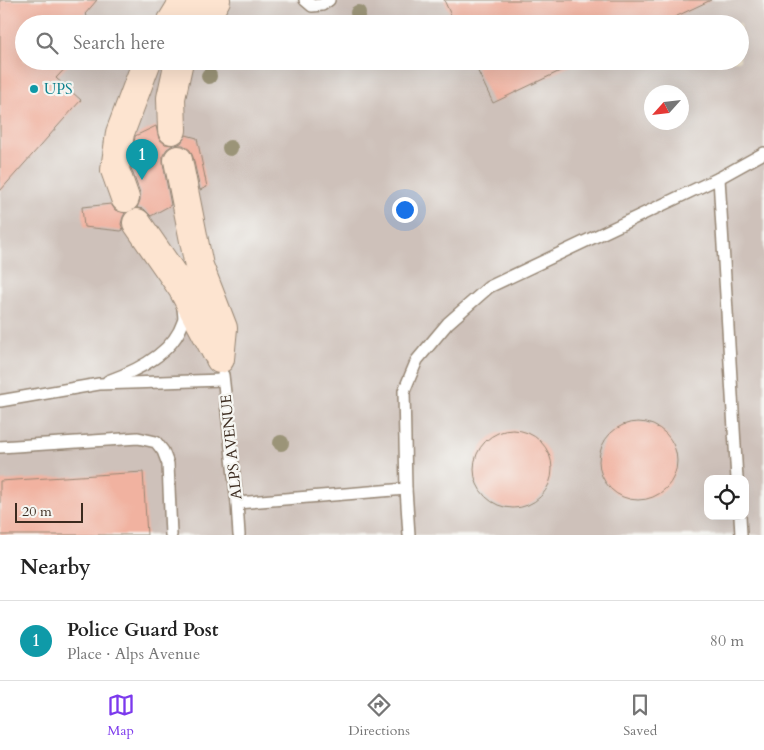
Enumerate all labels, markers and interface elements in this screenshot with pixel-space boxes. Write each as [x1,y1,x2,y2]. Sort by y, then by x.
search box [15,15,749,70]
icon: search [33,29,61,57]
text: Search here [73,30,165,56]
place label: UPS [44,79,73,99]
marker: UPS [28,83,40,95]
north arrow [644,85,689,130]
pin: 1 [126,139,158,180]
your location [392,197,418,223]
street label: ALPS AVENUE [216,394,246,500]
map controls [704,475,749,520]
button: locate [704,475,749,520]
scale bar [15,500,82,523]
text: 20 m [22,502,52,521]
text: Nearby [20,553,91,582]
text: Police Guard Post [67,617,219,643]
text: 1 [32,630,40,652]
text: 80 m [710,630,744,652]
text: Place · Alps Avenue [67,643,200,665]
tab: Map [107,691,135,740]
tab: Directions [348,691,410,740]
tab: Saved [623,691,657,740]

